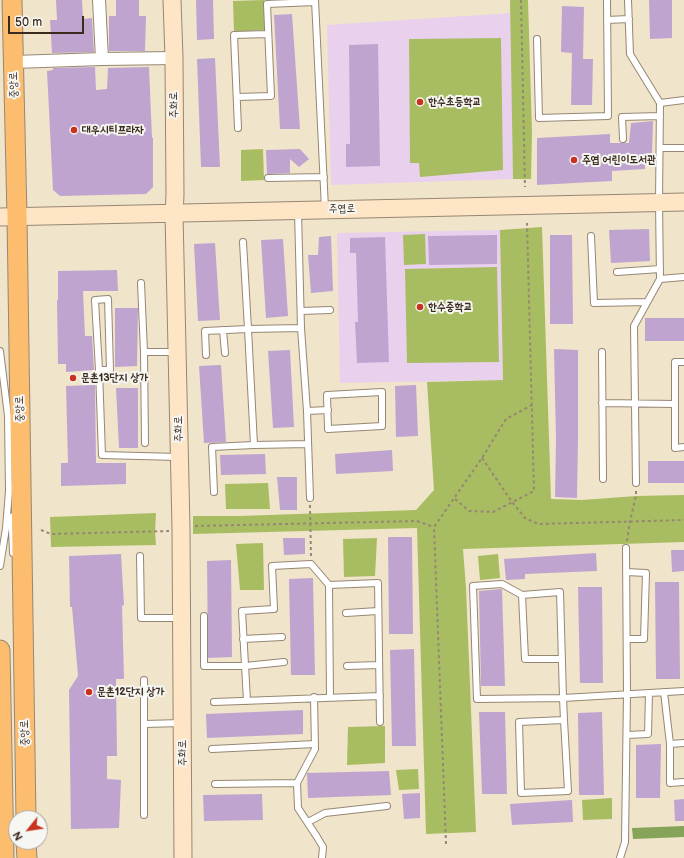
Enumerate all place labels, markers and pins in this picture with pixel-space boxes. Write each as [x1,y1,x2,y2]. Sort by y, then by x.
place label: 한수초등학교 [428,95,481,109]
marker: 한수초등학교 [415,97,425,107]
place label: 대우시티프라자 [82,123,144,137]
marker: 대우시티프라자 [69,125,79,135]
place label: 주엽 어린이도서관 [582,153,656,167]
marker: 주엽 어린이도서관 [569,155,579,165]
place label: 한수중학교 [428,300,472,314]
marker: 한수중학교 [415,302,425,312]
place label: 문촌13단지 상가 [81,371,148,385]
marker: 문촌13단지 상가 [68,373,78,383]
place label: 문촌12단지 상가 [97,685,164,699]
marker: 문촌12단지 상가 [84,687,94,697]

